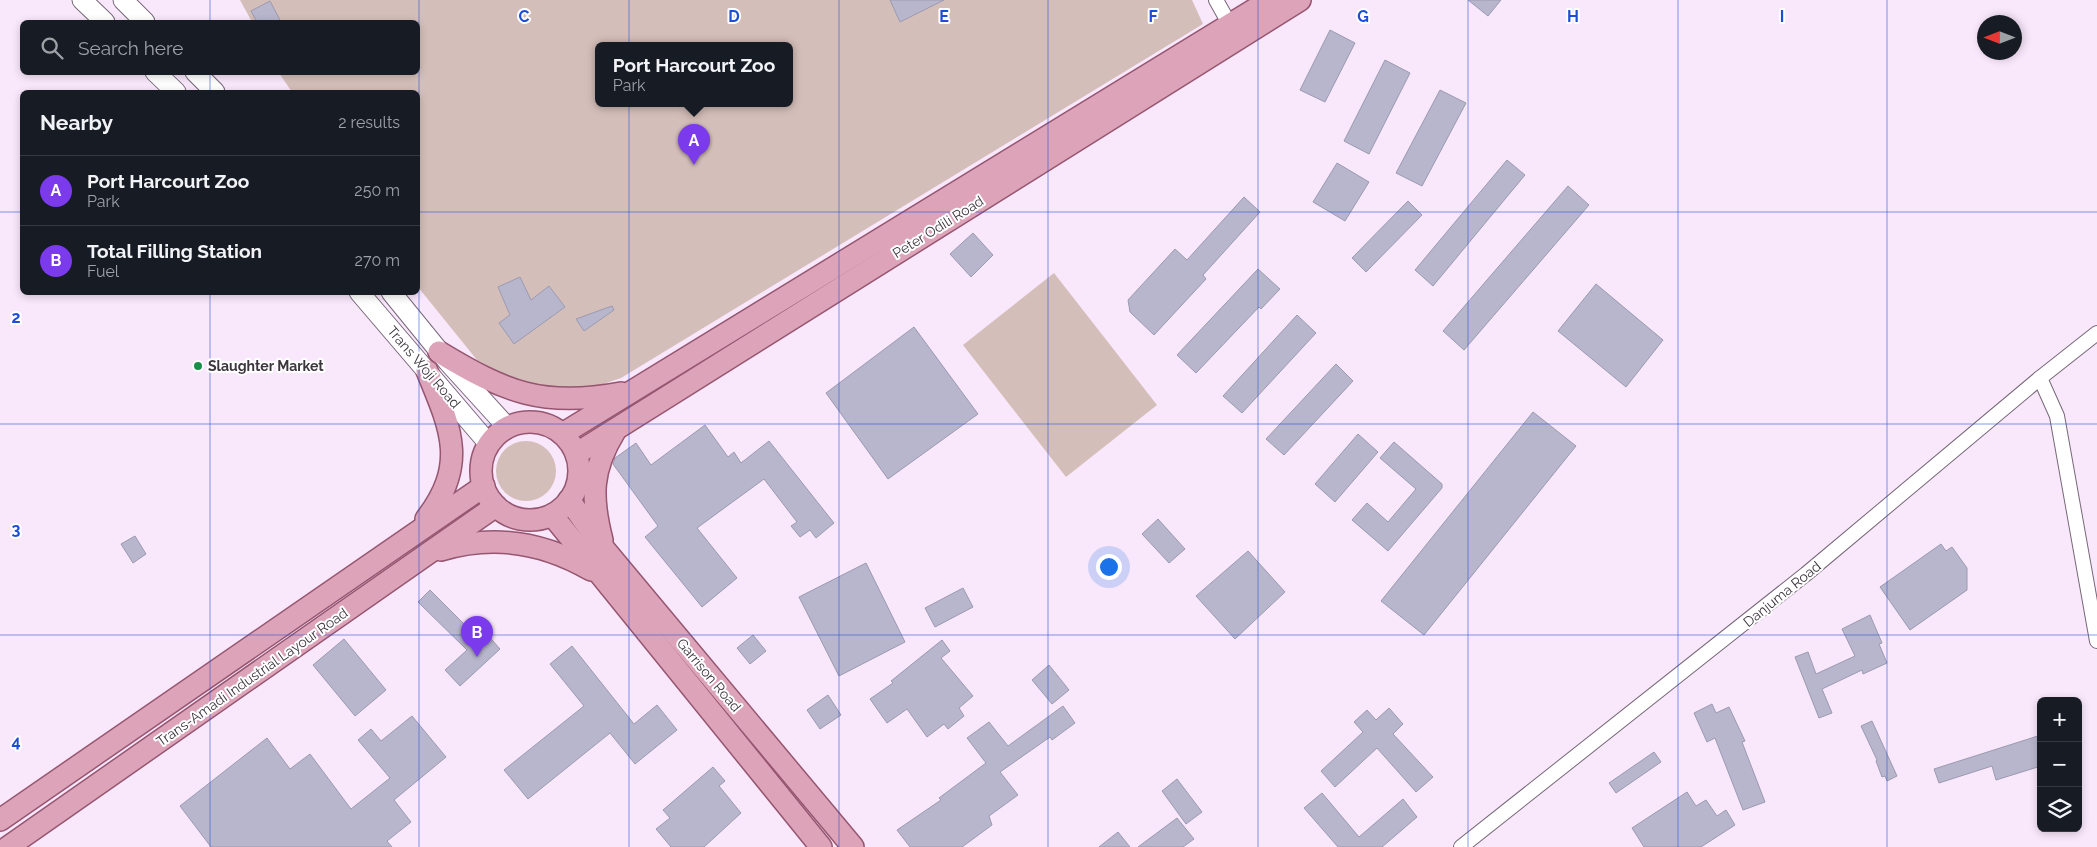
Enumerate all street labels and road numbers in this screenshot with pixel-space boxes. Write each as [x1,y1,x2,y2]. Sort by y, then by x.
street label: Peter Odili Road [890,193,986,261]
street label: Trans Woji Road [384,323,464,411]
street label: Danjuma Road [1740,558,1824,630]
street label: Trans-Amadi Industrial Layour Road [153,605,351,749]
street label: Garrison Road [674,635,744,715]

